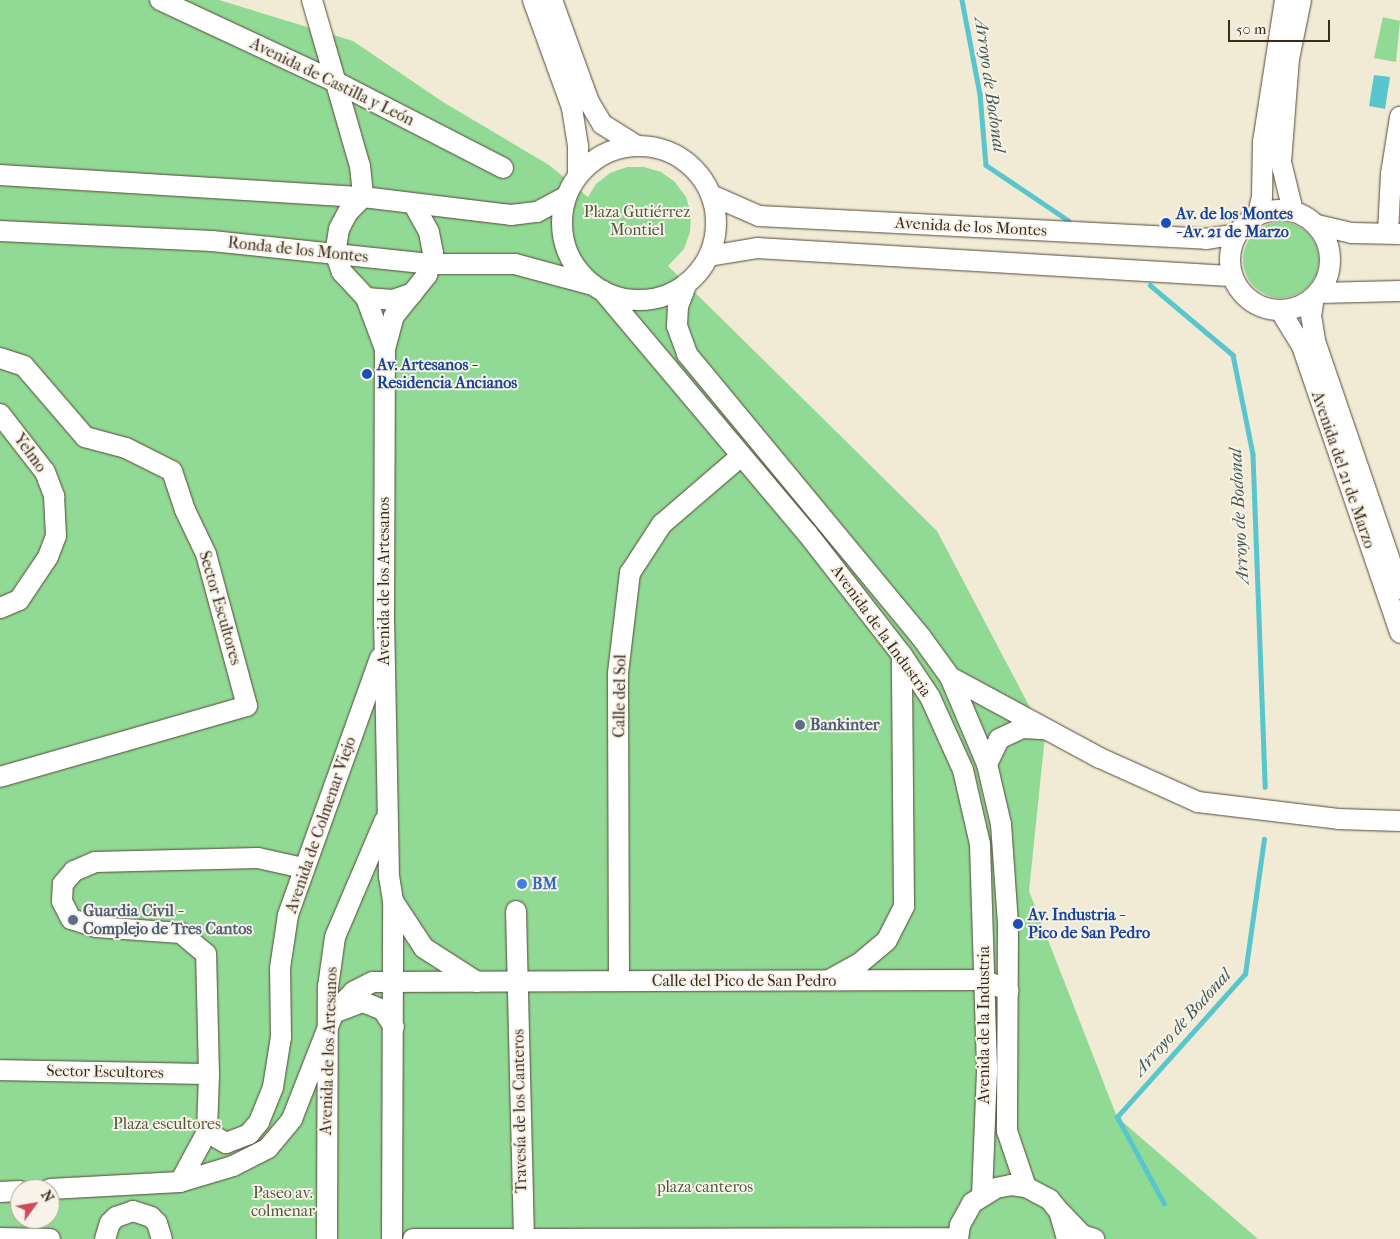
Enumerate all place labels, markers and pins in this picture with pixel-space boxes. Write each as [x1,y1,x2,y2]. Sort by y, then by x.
place label: Av. de los Montes - Av. 21 de Marzo [1176,204,1293,242]
marker: Av. de los Montes - Av. 21 de Marzo [1160,217,1172,229]
place label: Av. Artesanos - Residencia Ancianos [377,355,517,393]
marker: Av. Artesanos - Residencia Ancianos [361,368,373,380]
place label: Bankinter [810,715,880,735]
marker: Bankinter [794,719,806,731]
place label: BM [532,874,557,894]
marker: BM [516,878,528,890]
place label: Guardia Civil - Complejo de Tres Cantos [83,901,252,939]
place label: Av. Industria - Pico de San Pedro [1028,905,1150,943]
marker: Guardia Civil - Complejo de Tres Cantos [67,914,79,926]
marker: Av. Industria - Pico de San Pedro [1012,918,1024,930]

